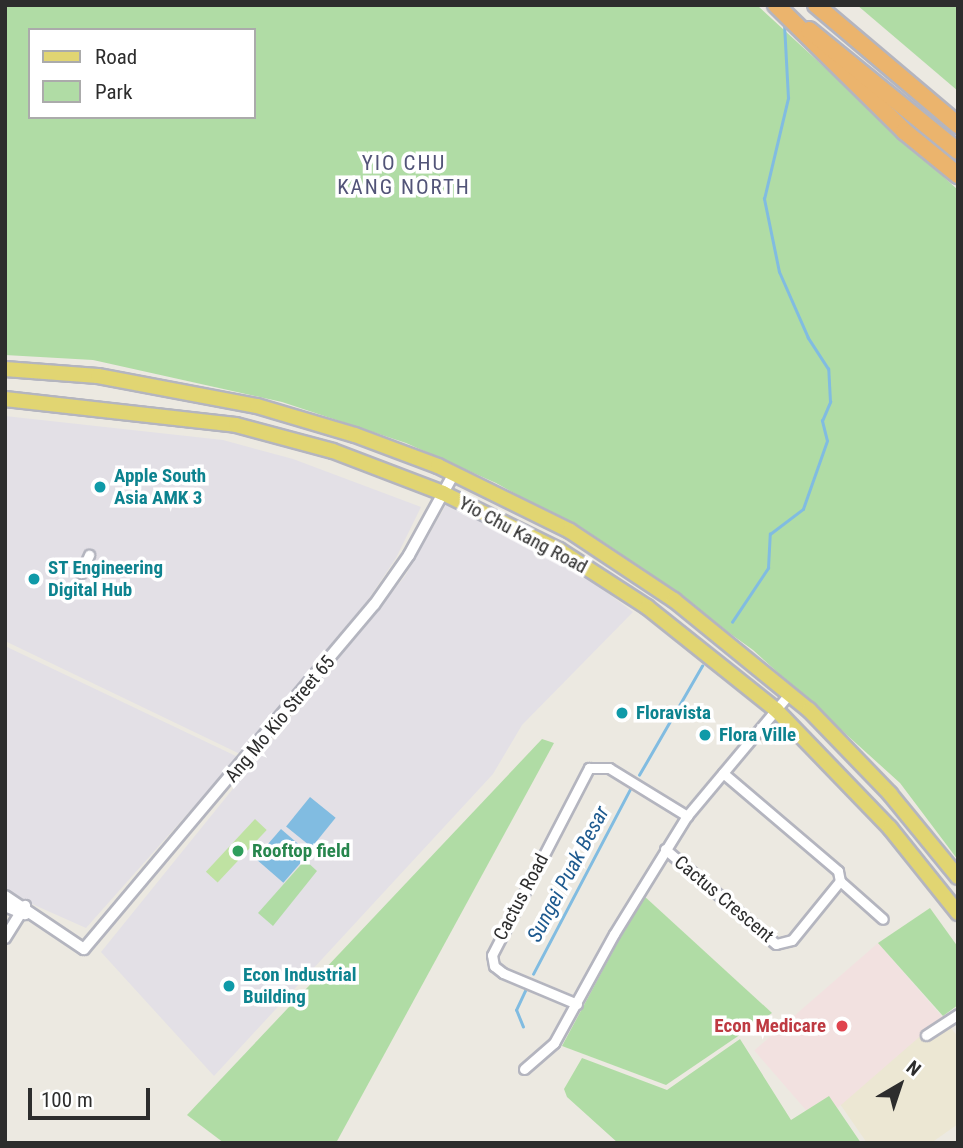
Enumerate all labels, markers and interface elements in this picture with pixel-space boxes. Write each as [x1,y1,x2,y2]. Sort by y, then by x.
legend [28,28,256,119]
text: Road [95,45,137,69]
text: Park [95,80,132,104]
district label: YIO CHU KANG NORTH [338,150,470,200]
place label: Apple South Asia AMK 3 [114,465,206,509]
marker: Apple South Asia AMK 3 [92,479,108,495]
street label: Yio Chu Kang Road [455,492,591,578]
place label: ST Engineering Digital Hub [48,557,163,601]
marker: ST Engineering Digital Hub [26,571,42,587]
street label: Ang Mo Kio Street 65 [220,651,340,787]
place label: Floravista [636,702,711,724]
marker: Floravista [614,705,630,721]
place label: Flora Ville [719,724,796,746]
marker: Flora Ville [697,727,713,743]
water label: Sungei Puak Besar [522,802,614,946]
place label: Rooftop field [252,840,350,862]
marker: Rooftop field [230,843,246,859]
street label: Cactus Road [489,850,553,944]
street label: Cactus Crescent [670,851,778,947]
place label: Econ Industrial Building [243,964,357,1008]
marker: Econ Industrial Building [221,978,237,994]
place label: Econ Medicare [714,1015,826,1037]
marker: Econ Medicare [832,1016,852,1036]
north arrow [865,1050,935,1120]
text: N [902,1056,925,1081]
scale bar [32,1074,154,1118]
text: 100 m [41,1088,93,1112]

